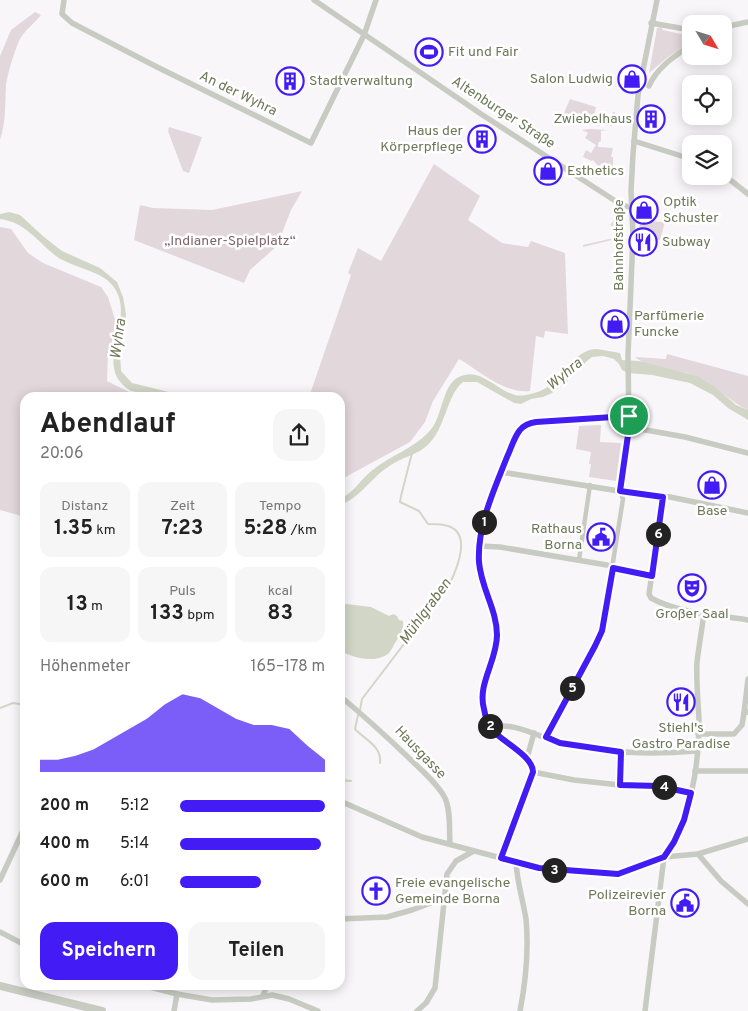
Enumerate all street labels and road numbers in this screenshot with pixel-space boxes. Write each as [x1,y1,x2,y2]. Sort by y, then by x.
street label: An der Wyhra [196,68,280,120]
street label: Altenburger Straße [448,73,558,153]
street label: Bahnhofstraße [611,199,628,291]
street label: Hausgasse [391,723,449,783]

